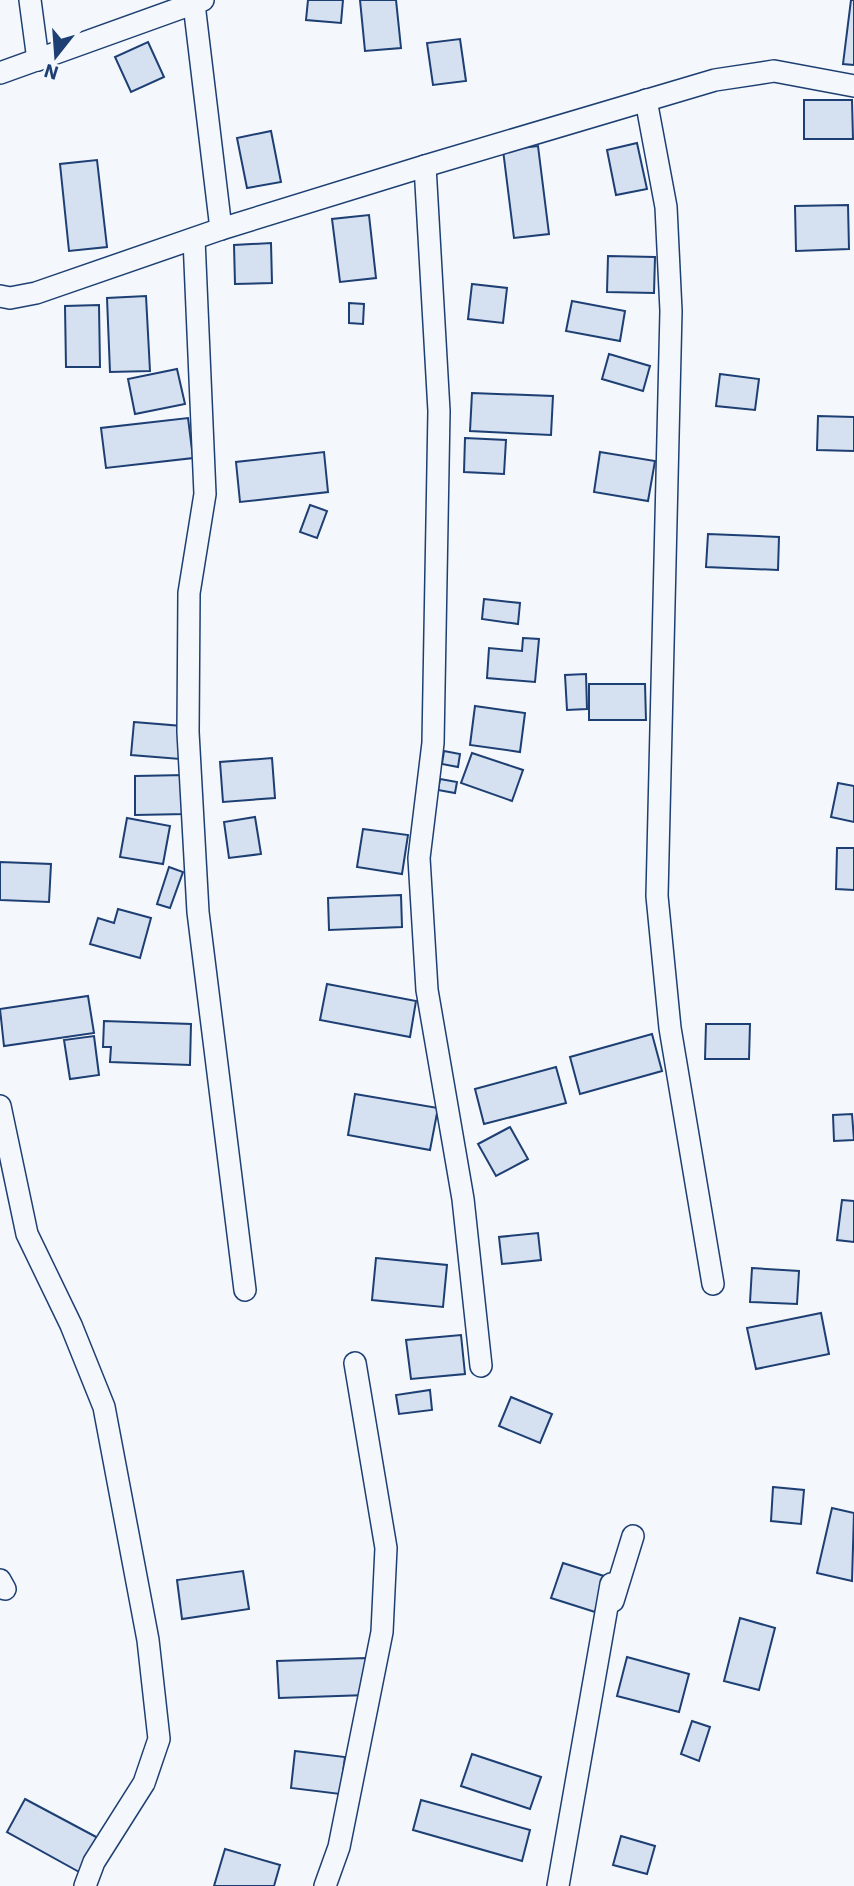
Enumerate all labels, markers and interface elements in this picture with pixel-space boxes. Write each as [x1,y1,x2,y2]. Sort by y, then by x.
north arrow [21,21,91,91]
text: N [41,59,61,86]

